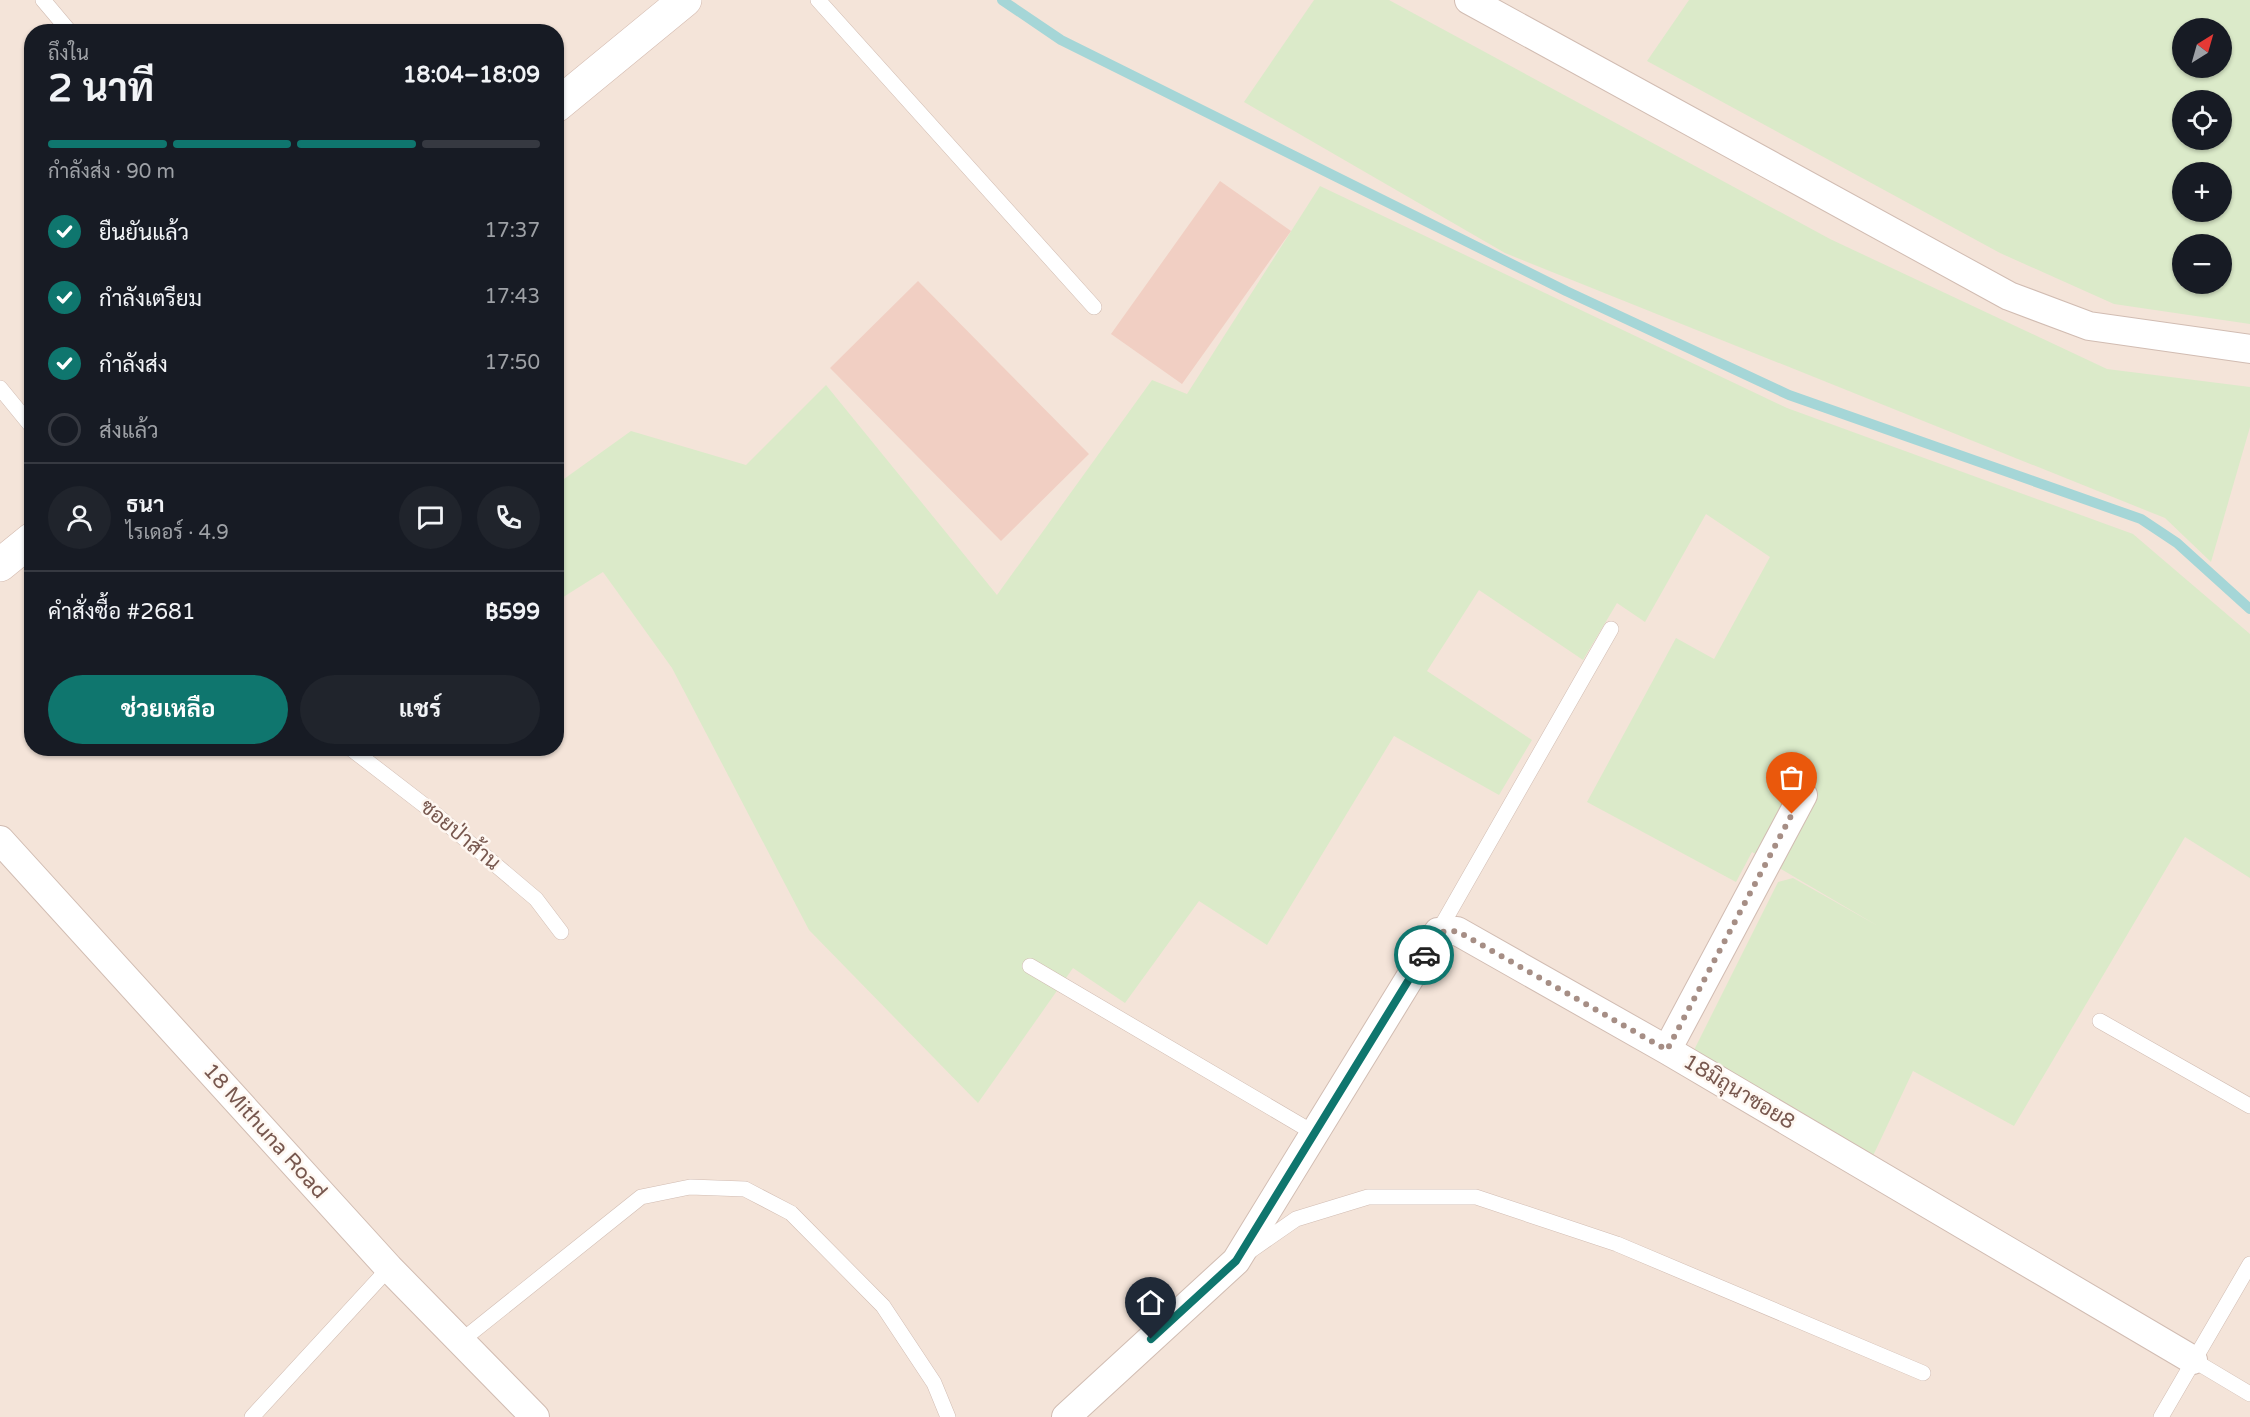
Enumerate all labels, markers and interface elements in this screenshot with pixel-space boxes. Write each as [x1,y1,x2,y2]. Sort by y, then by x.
north arrow [2172,18,2232,78]
map controls [2172,18,2232,294]
text: ถึงใน [48,42,89,66]
text: 18:04–18:09 [403,62,540,88]
text: 2 นาที [48,65,154,112]
button: locate [2172,90,2232,150]
text: กำลังส่ง · 90 m [48,160,175,184]
button: + [2172,162,2232,222]
icon: check [48,215,81,248]
text: 17:37 [485,219,540,243]
text: ยืนยันแล้ว [99,220,189,246]
button: − [2172,234,2232,294]
icon: check [48,281,81,314]
text: 17:43 [485,285,540,309]
text: กำลังเตรียม [99,286,202,312]
icon: check [48,347,81,380]
text: 17:50 [485,351,540,375]
text: กำลังส่ง [99,352,168,378]
text: ส่งแล้ว [99,418,159,444]
button: person [48,486,111,549]
button: chat [399,486,462,549]
button: phone [477,486,540,549]
text: ธนา [126,492,164,518]
text: ไรเดอร์ · 4.9 [126,521,229,545]
text: คำสั่งซื้อ #2681 [48,599,196,625]
text: ฿599 [485,599,540,625]
button: ช่วยเหลือ [48,675,288,744]
button: แชร์ [300,675,540,744]
pin [1766,752,1817,814]
icon: bag [1775,761,1808,794]
street label: ซอยป่าส้าน [415,793,506,876]
courier [1394,925,1454,985]
icon: car [1408,939,1441,972]
street label: 18มิถุนาซอย8 [1678,1049,1799,1136]
street label: 18 Mithuna Road [198,1058,332,1204]
pin [1125,1277,1176,1339]
icon: home [1134,1286,1167,1319]

